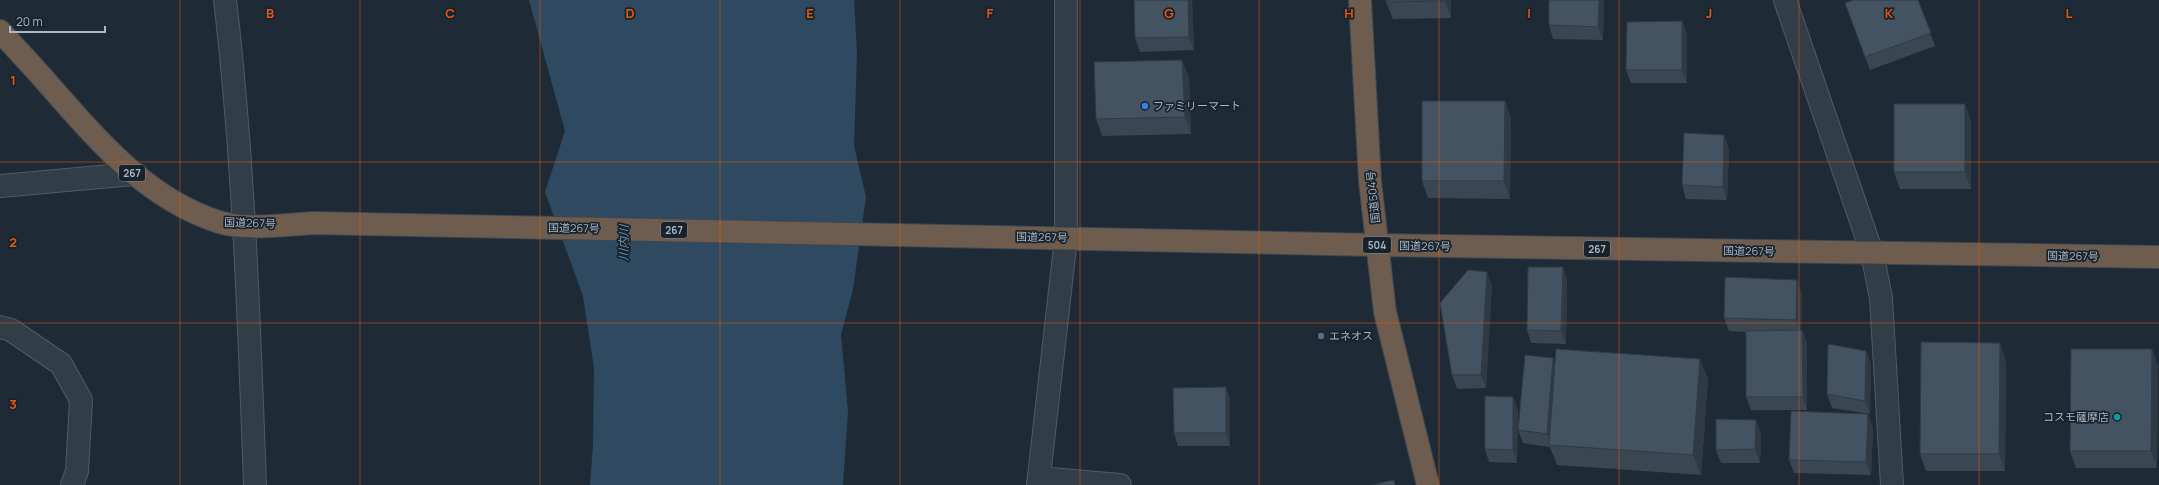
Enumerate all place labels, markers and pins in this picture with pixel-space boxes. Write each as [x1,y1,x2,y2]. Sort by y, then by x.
place label: ファミリーマート [1153,98,1241,113]
marker: ファミリーマート [1140,101,1150,111]
place label: エネオス [1329,328,1373,343]
marker: エネオス [1316,331,1326,341]
place label: コスモ薩摩店 [2043,409,2109,424]
marker: コスモ薩摩店 [2112,412,2122,422]

